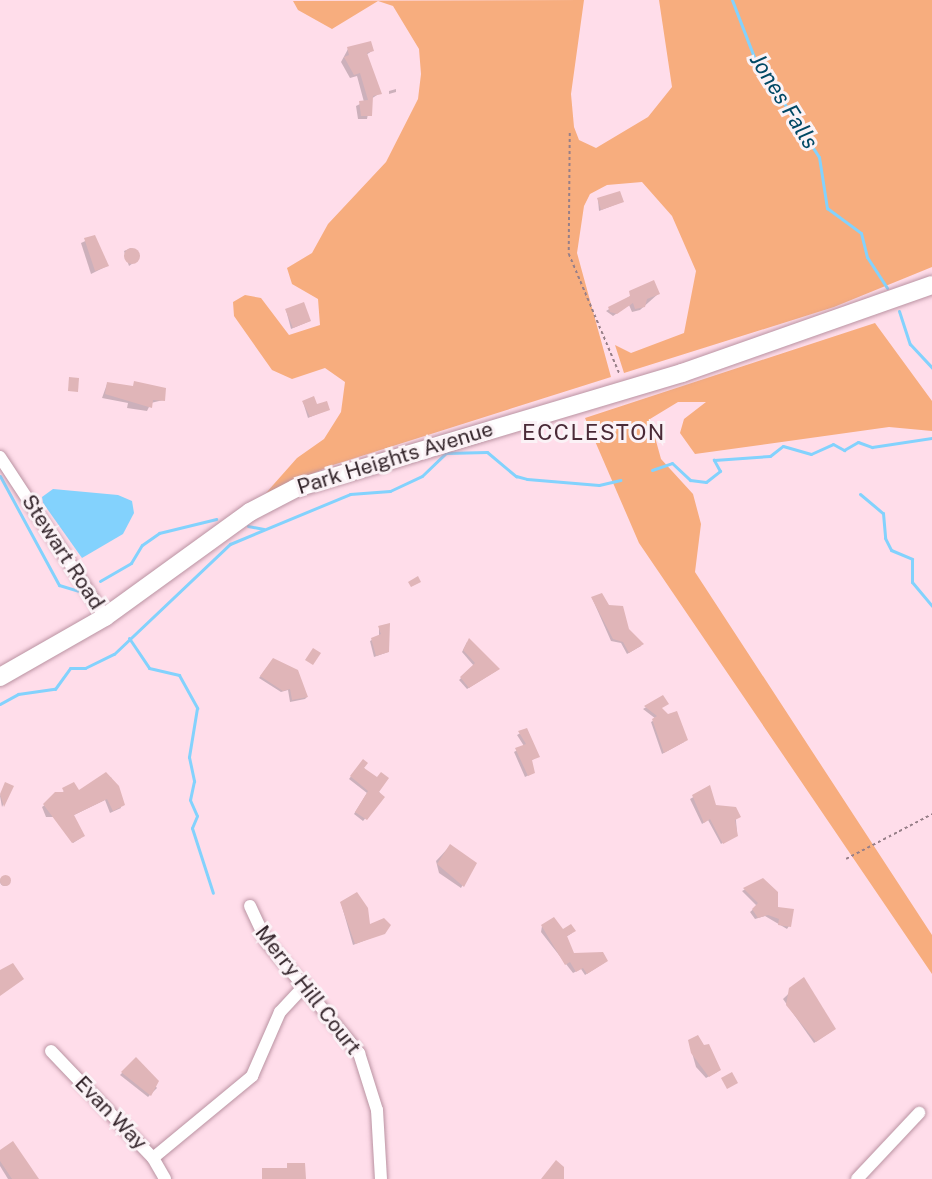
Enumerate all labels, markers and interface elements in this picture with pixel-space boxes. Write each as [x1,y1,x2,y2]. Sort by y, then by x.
water label: Jones Falls [744,48,824,154]
street label: Park Heights Avenue [294,416,496,500]
district label: ECCLESTON [522,420,666,446]
street label: Stewart Road [17,490,109,614]
street label: Merry Hill Court [250,920,366,1060]
street label: Evan Way [69,1071,153,1155]

